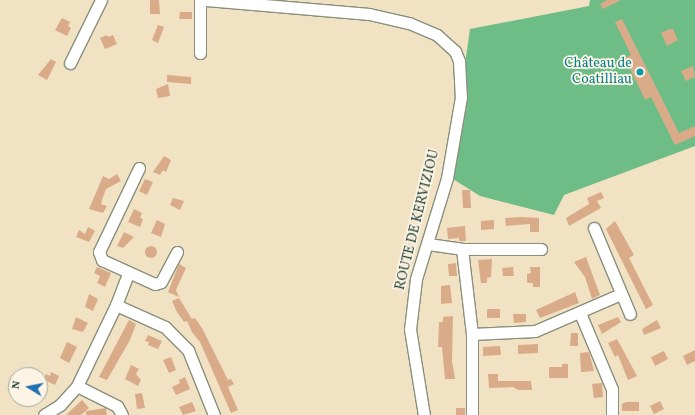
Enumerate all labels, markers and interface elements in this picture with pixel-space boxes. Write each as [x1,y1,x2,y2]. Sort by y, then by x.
place label: Château de Coatilliau [564,56,632,88]
marker: Château de Coatilliau [635,67,645,77]
street label: ROUTE DE KERVIZIOU [392,148,444,292]
north arrow [8,367,48,407]
text: N [9,380,25,390]

